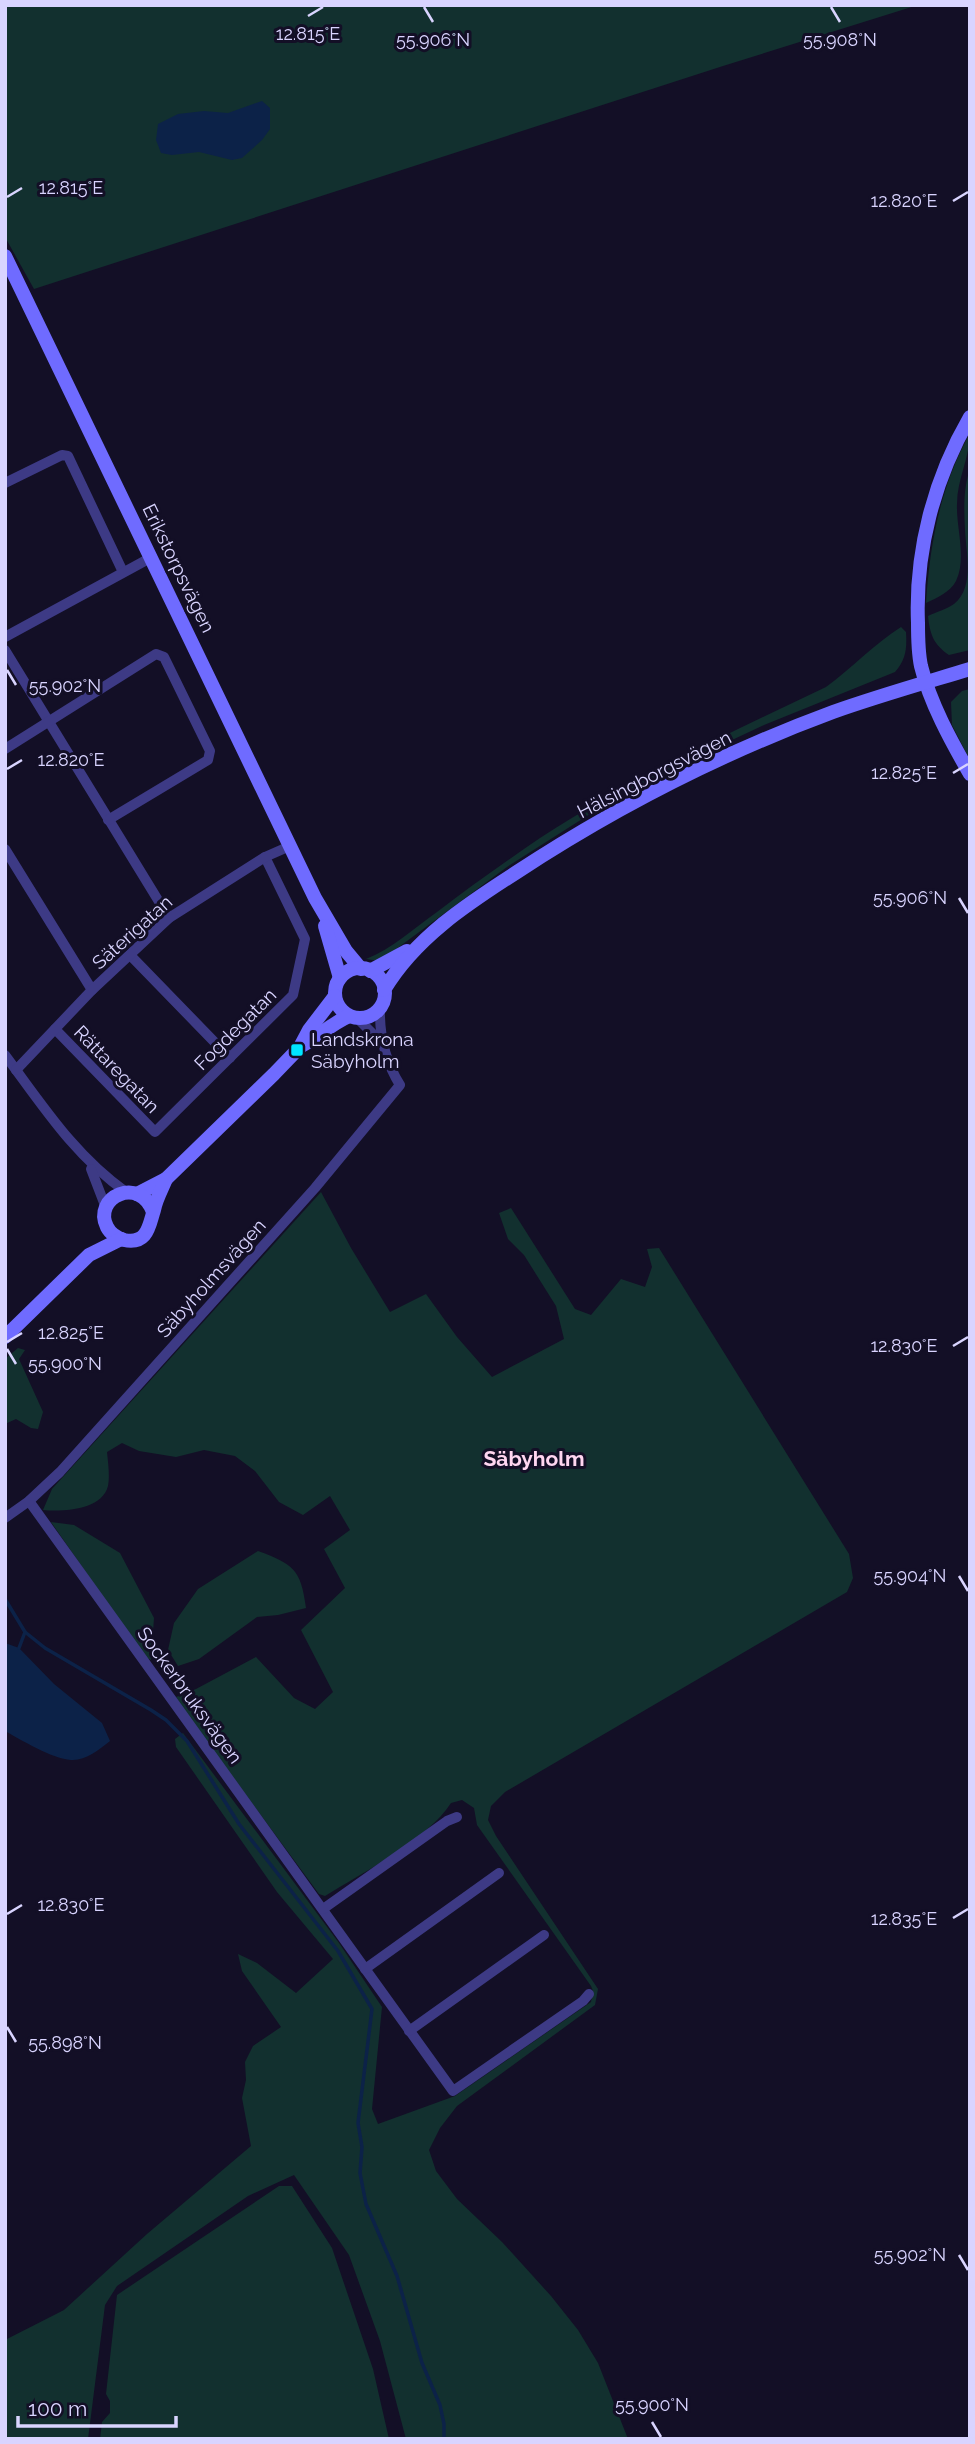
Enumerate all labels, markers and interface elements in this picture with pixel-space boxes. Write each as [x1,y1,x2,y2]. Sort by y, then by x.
text: 12.815°E [276,23,340,44]
text: 55.906°N [396,29,470,50]
text: 55.908°N [803,29,877,50]
text: 12.815°E [39,177,103,198]
text: 12.820°E [871,190,937,211]
street label: Erikstorpsvägen [138,500,220,636]
text: 55.902°N [29,675,101,696]
street label: Hälsingborgsvägen [573,726,735,822]
text: 12.820°E [38,749,104,770]
text: 12.825°E [871,762,937,783]
text: 55.906°N [873,887,947,908]
street label: Säterigatan [88,890,176,974]
street label: Fogdegatan [190,984,280,1074]
street label: Rättaregatan [70,1021,164,1117]
place label: Landskrona Säbyholm [311,1028,414,1072]
marker: Landskrona Säbyholm [289,1042,305,1058]
street label: Säbyholmsvägen [152,1214,270,1342]
text: 12.825°E [38,1322,104,1343]
text: 12.830°E [870,1335,938,1356]
text: 55.900°N [28,1353,102,1374]
district label: Säbyholm [484,1446,584,1471]
text: 55.904°N [874,1565,946,1586]
street label: Sockerbruksvägen [133,1622,247,1768]
text: 12.830°E [37,1894,105,1915]
text: 12.835°E [871,1908,937,1929]
text: 55.898°N [28,2032,102,2053]
text: 55.902°N [874,2244,946,2265]
scale bar [18,2384,175,2428]
text: 55.900°N [615,2394,689,2415]
text: 100 m [28,2396,87,2421]

